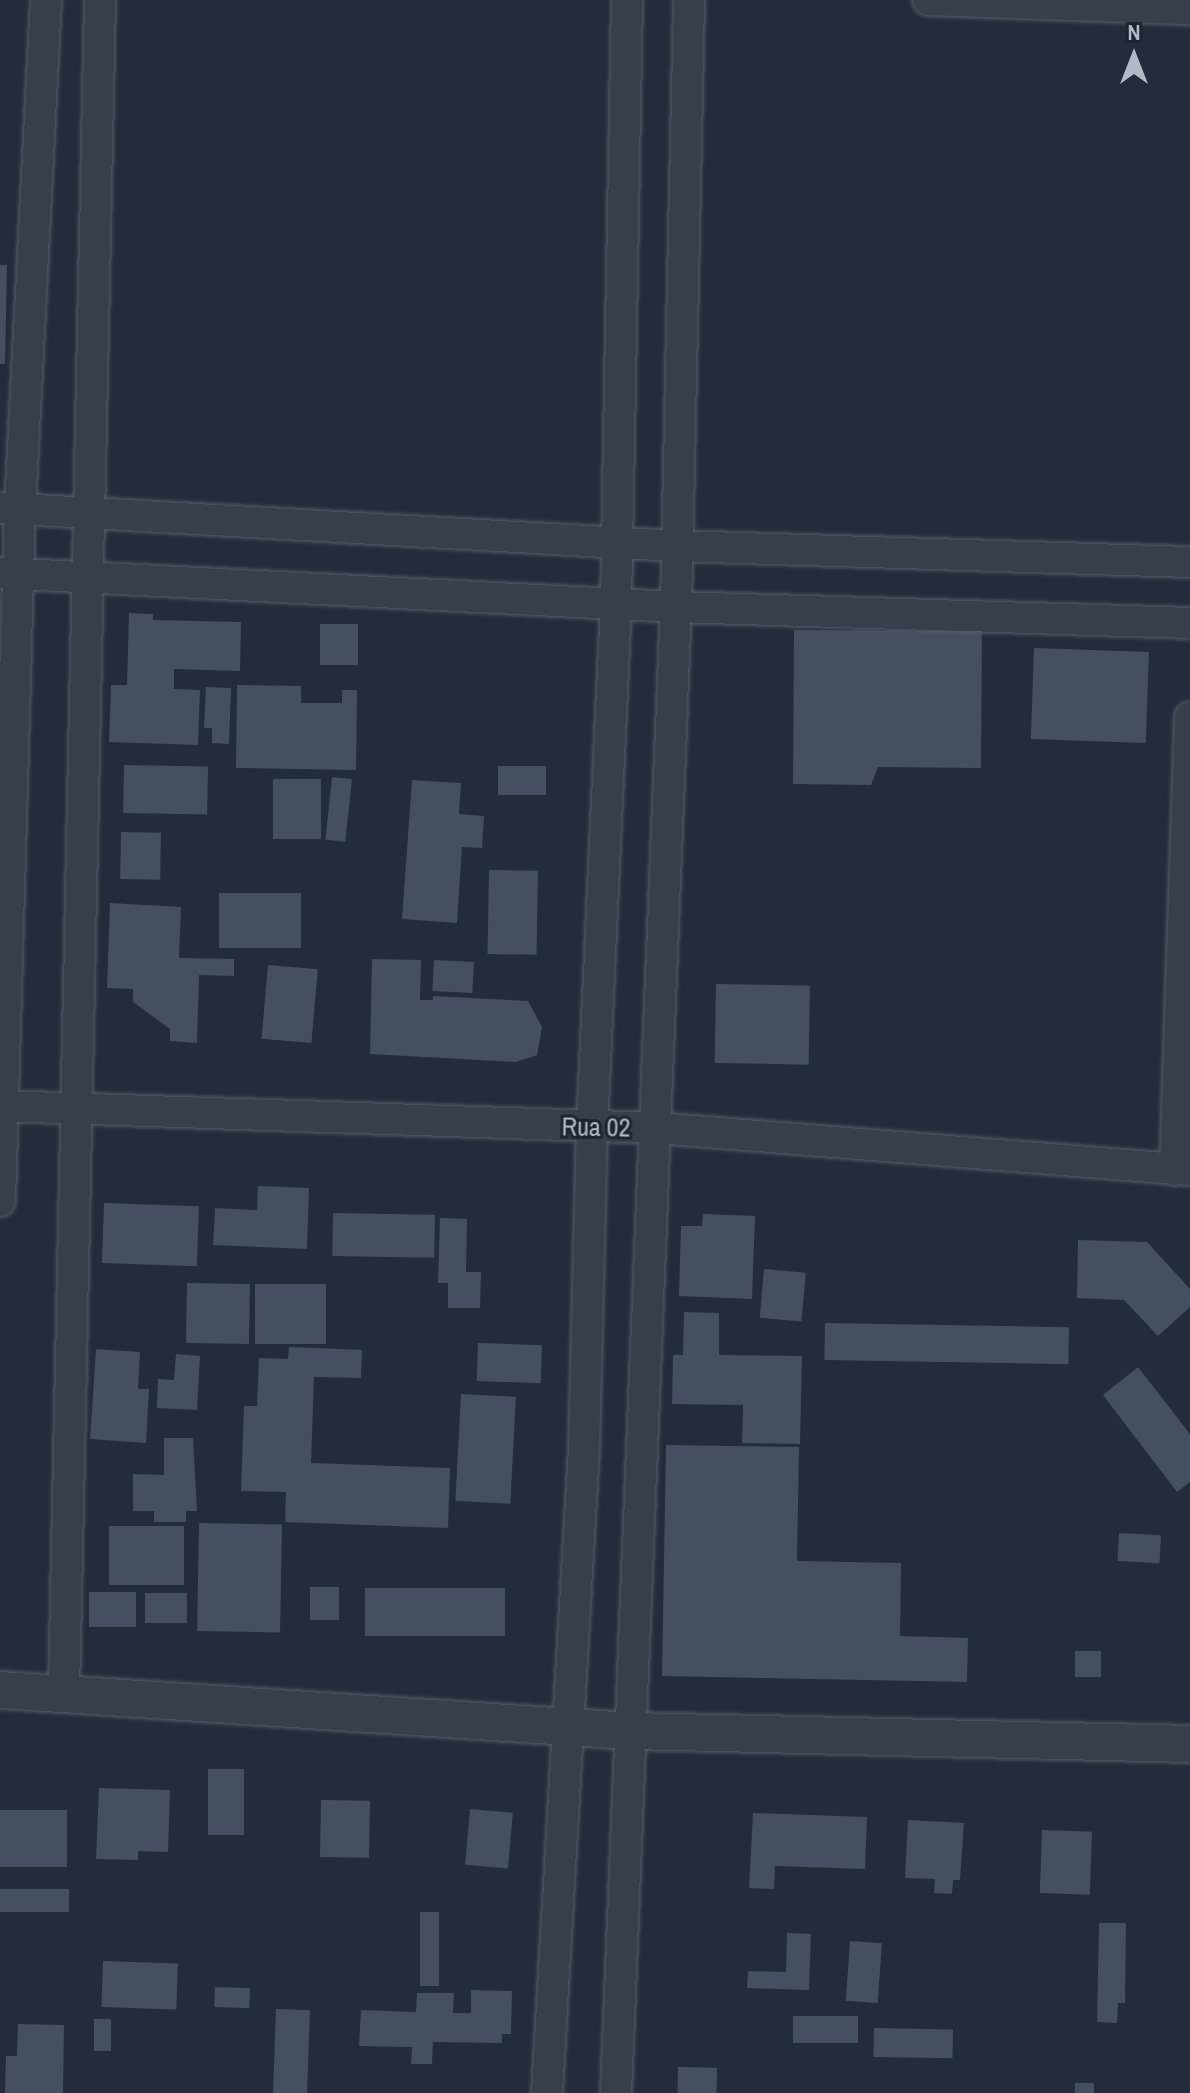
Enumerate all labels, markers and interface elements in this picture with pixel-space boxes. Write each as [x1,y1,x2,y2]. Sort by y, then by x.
north arrow [1094,16,1174,96]
text: N [1127,17,1141,47]
street label: Rua 02 [561,1111,631,1143]

